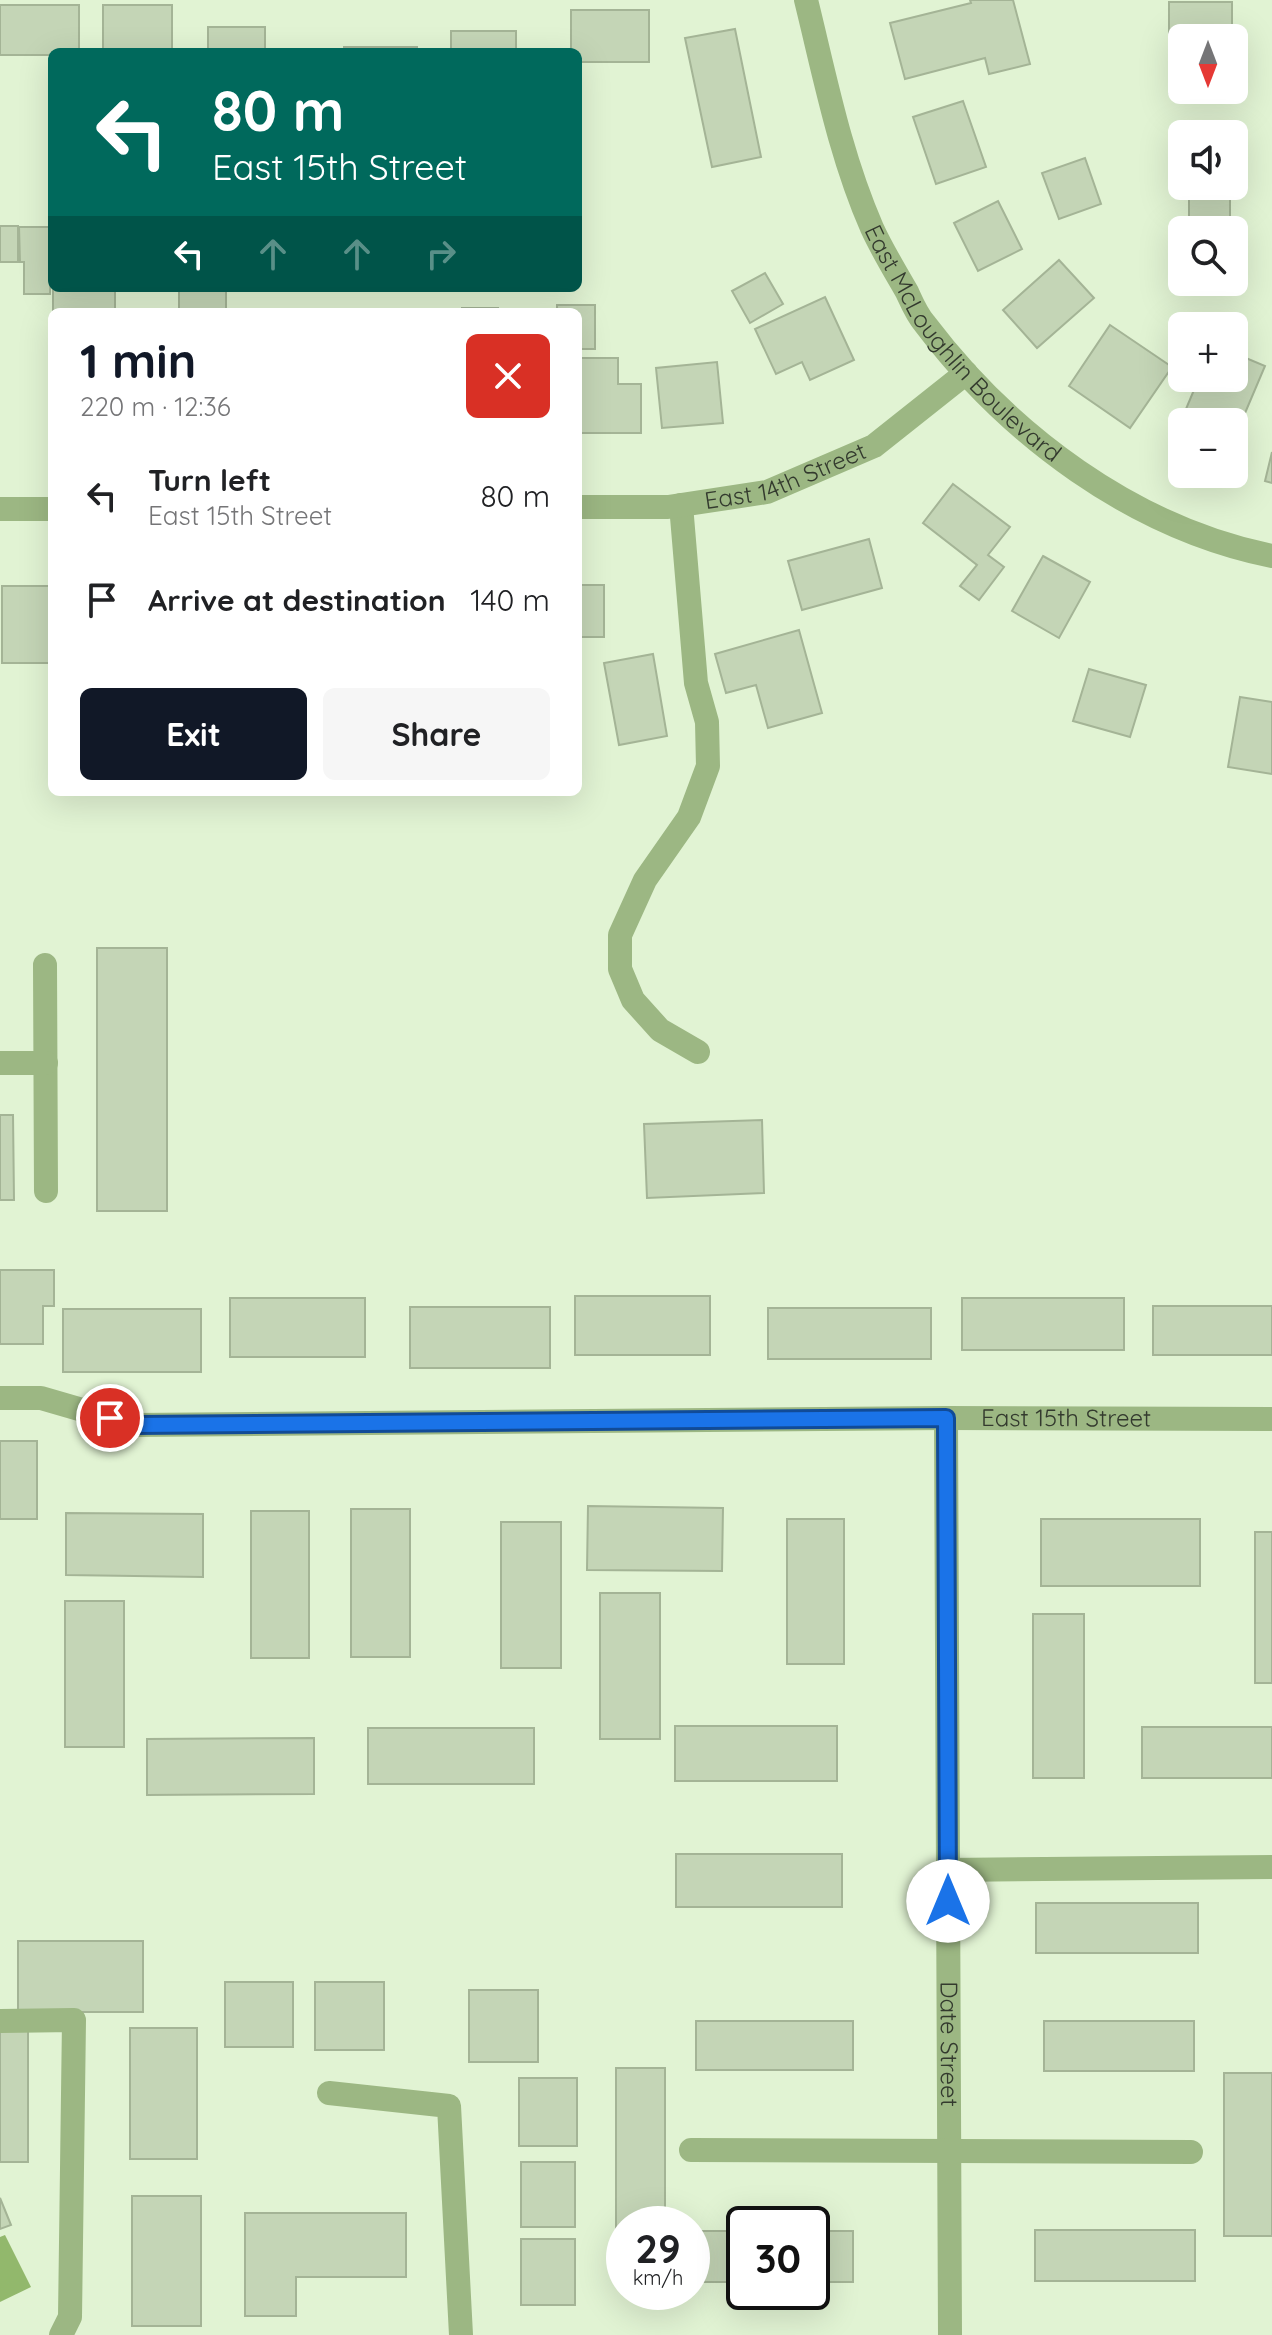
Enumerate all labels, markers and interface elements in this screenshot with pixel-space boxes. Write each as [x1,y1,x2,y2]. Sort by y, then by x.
north arrow [1168,24,1248,104]
map controls [1168,24,1248,488]
text: 80 m [212,75,344,145]
icon: left [80,80,184,184]
button: sound [1168,120,1248,200]
text: East 15th Street [212,144,467,189]
button: search [1168,216,1248,296]
street label: East McLoughlin Boulevard [859,220,1068,468]
icon: left [167,232,211,276]
icon: ahead [251,232,295,276]
icon: ahead [335,232,379,276]
icon: right [419,232,463,276]
button: + [1168,312,1248,392]
text: 1 min [80,330,196,390]
button: close [466,334,550,418]
text: 220 m · 12:36 [80,390,231,423]
button: − [1168,408,1248,488]
street label: East 14th Street [703,435,870,515]
text: Turn left [148,461,271,499]
icon: left [80,474,124,518]
text: 80 m [480,477,550,515]
text: East 15th Street [148,499,332,532]
icon: arrive [80,578,124,622]
text: Arrive at destination [148,581,446,619]
text: 140 m [470,581,550,619]
button: Exit [80,688,307,780]
button: Share [323,688,550,780]
pin [76,1384,144,1452]
icon: arrive [88,1396,132,1440]
street label: East 15th Street [981,1402,1151,1433]
position arrow [906,1859,990,1943]
street label: Date Street [934,1981,965,2107]
speed limit sign: 30 [726,2206,830,2310]
text: 29 [635,2223,681,2273]
text: km/h [633,2265,683,2290]

